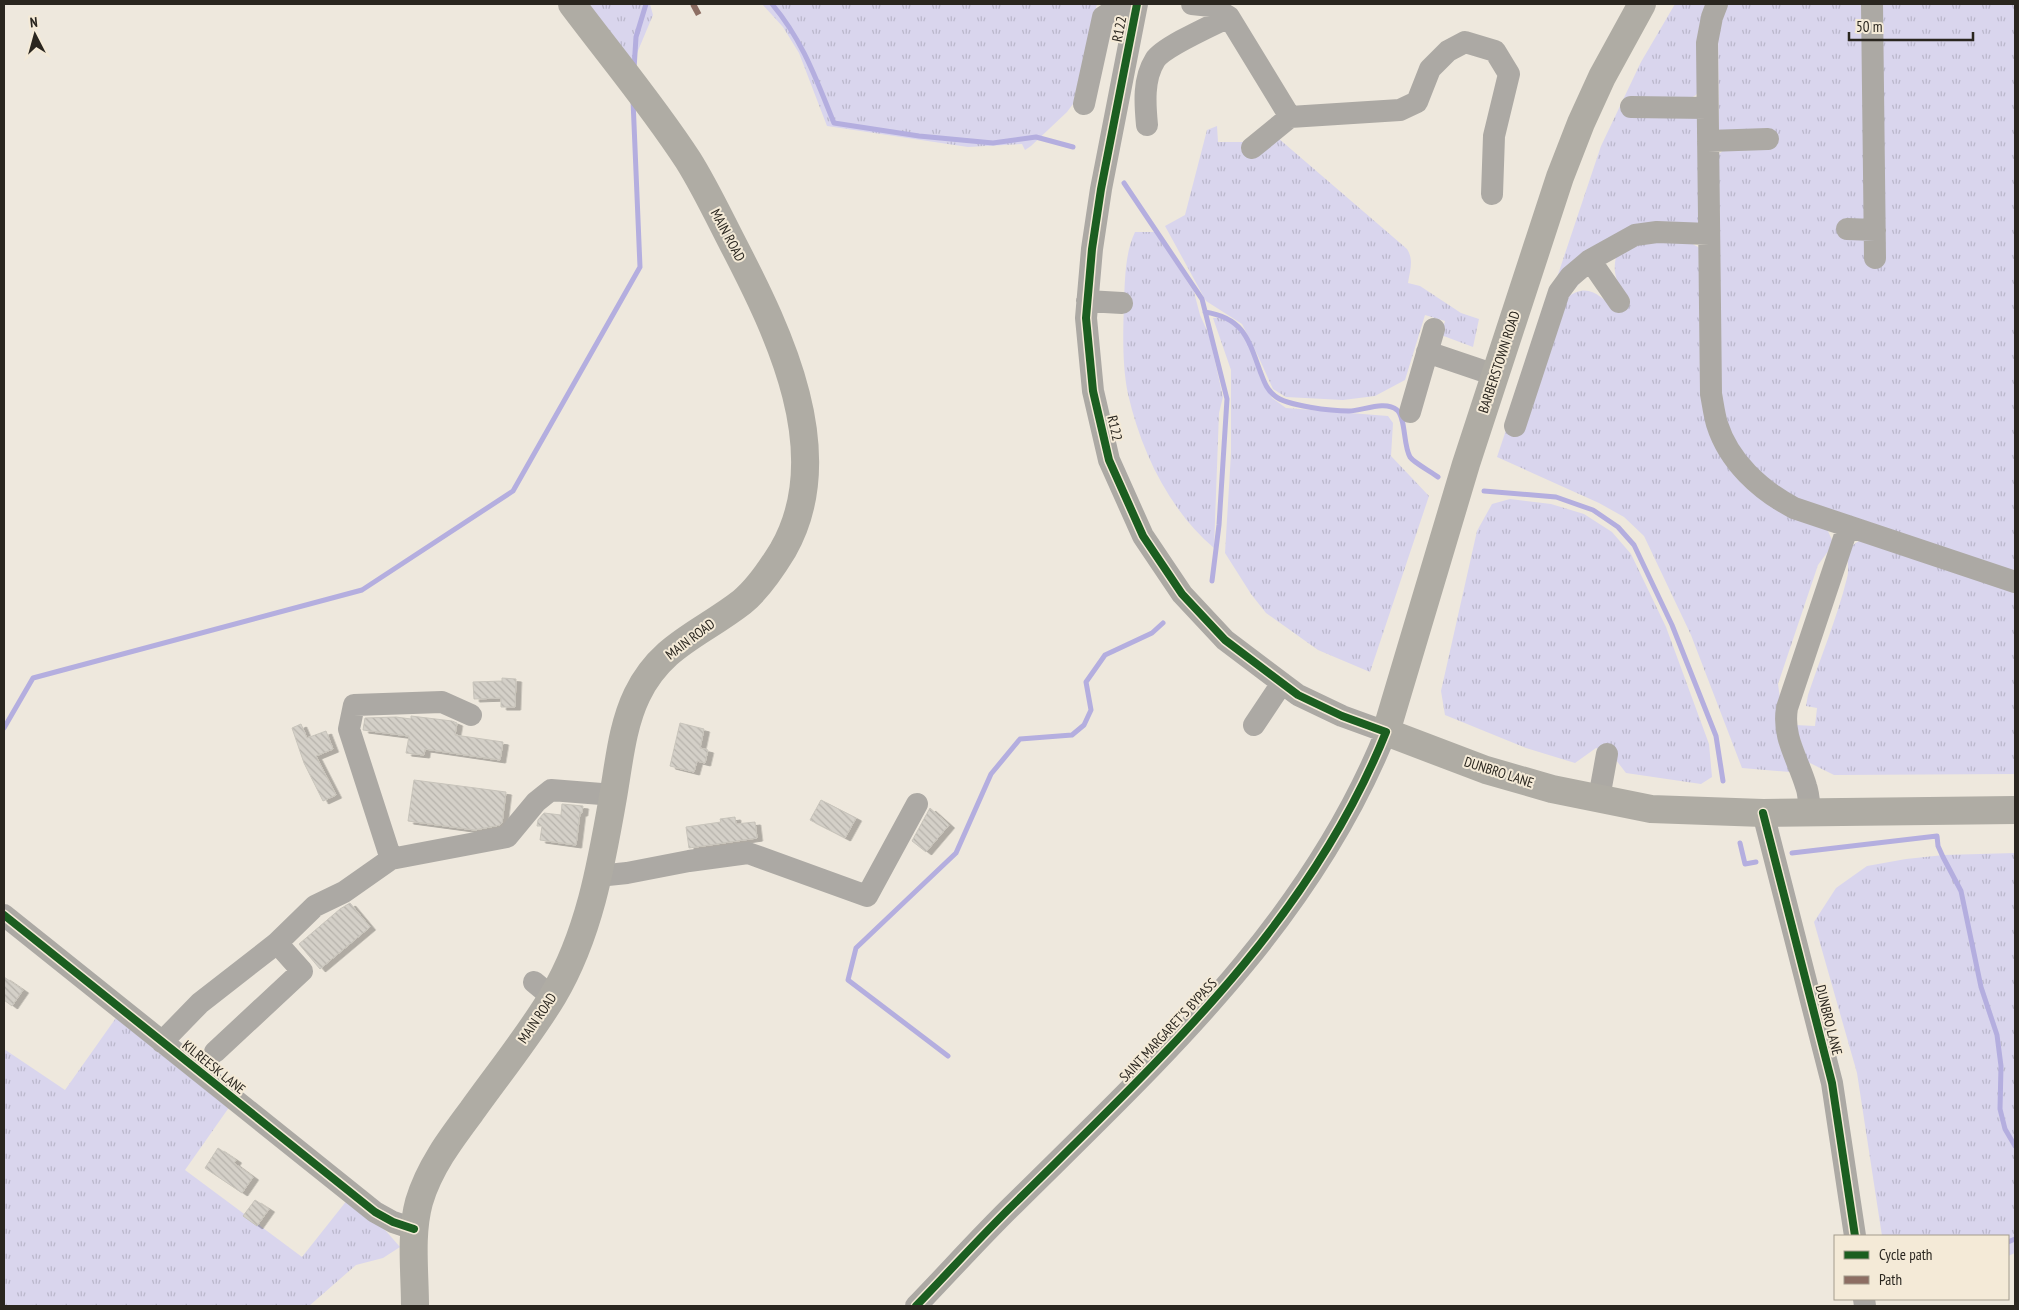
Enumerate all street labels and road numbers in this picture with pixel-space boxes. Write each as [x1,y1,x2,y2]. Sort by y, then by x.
street label: R122 [1108,15,1130,43]
street label: MAIN ROAD [707,206,749,264]
street label: BARBERSTOWN ROAD [1474,309,1524,415]
street label: R122 [1103,413,1127,443]
street label: MAIN ROAD [662,615,718,663]
street label: DUNBRO LANE [1462,752,1536,792]
street label: SAINT MARGARET'S BYPASS [1115,974,1221,1086]
street label: DUNBRO LANE [1812,983,1846,1057]
street label: MAIN ROAD [514,989,560,1047]
street label: KILREESK LANE [179,1036,249,1098]

